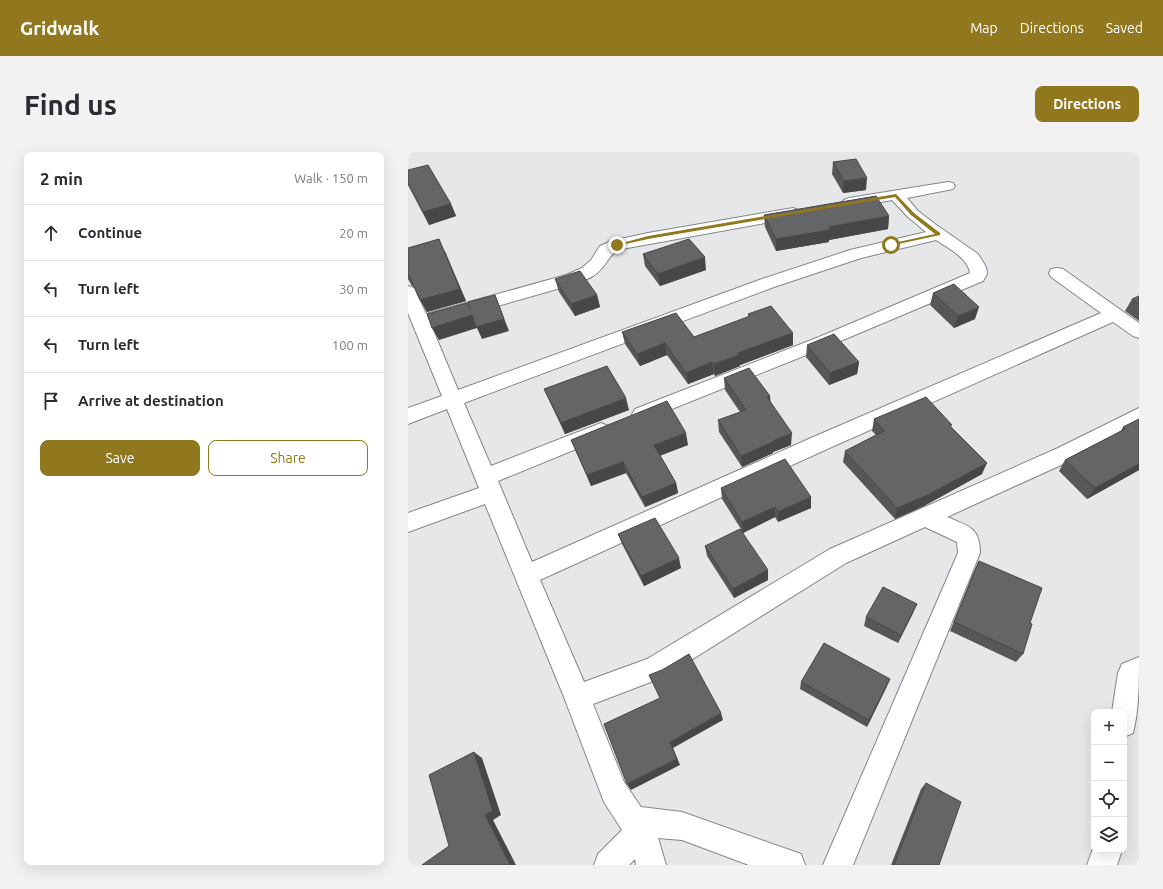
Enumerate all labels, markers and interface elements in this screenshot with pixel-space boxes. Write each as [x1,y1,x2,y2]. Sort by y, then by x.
text: Gridwalk [20,17,99,39]
text: Map [970,20,998,36]
text: Directions [1020,20,1084,36]
text: Saved [1106,20,1143,36]
button: Directions [1035,86,1139,122]
text: Find us [24,89,117,120]
text: 2 min [40,169,83,188]
text: Walk · 150 m [294,171,368,185]
icon: ahead [40,222,62,244]
text: Continue [78,224,142,241]
text: 20 m [339,226,368,240]
route end [608,236,626,254]
route start [882,236,900,254]
icon: left [40,278,62,300]
text: Turn left [78,280,139,297]
text: 30 m [339,282,368,296]
icon: left [40,334,62,356]
text: Turn left [78,336,139,353]
text: 100 m [332,338,368,352]
icon: arrive [40,390,62,412]
text: Arrive at destination [78,392,224,409]
button: Save [40,440,200,476]
button: Share [208,440,368,476]
map controls [1091,709,1127,853]
button: + [1091,709,1127,745]
button: − [1091,745,1127,781]
button: locate [1091,781,1127,817]
button: layers [1091,817,1127,853]

